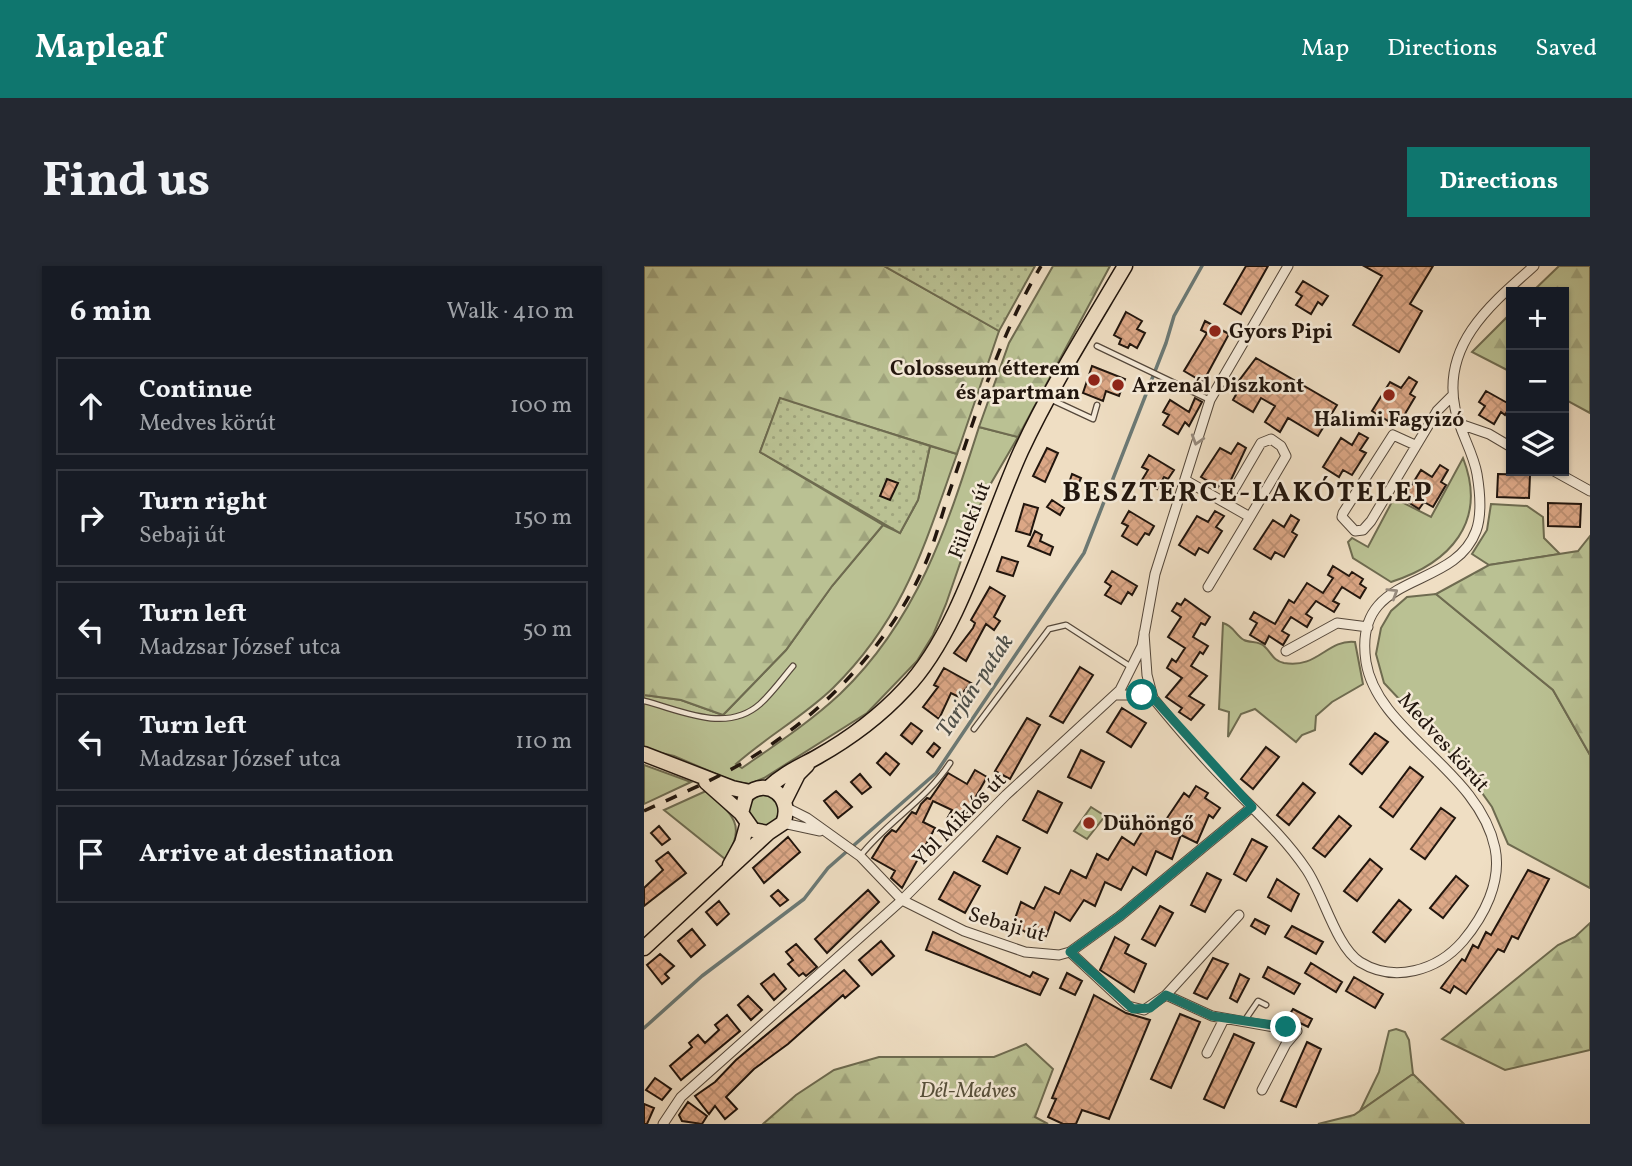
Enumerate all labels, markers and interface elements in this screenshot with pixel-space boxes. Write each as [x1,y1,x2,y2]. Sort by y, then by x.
text: Mapleaf [35,26,165,72]
text: Map [1301,32,1349,66]
text: Directions [1387,32,1497,66]
text: Saved [1535,32,1597,66]
button: Directions [1407,147,1590,217]
text: Find us [42,148,210,217]
map controls [1506,287,1569,476]
button: + [1506,287,1569,350]
text: 6 min [70,291,152,333]
text: Walk · 410 m [447,296,574,328]
place label: Gyors Pipi [1229,318,1333,347]
marker: Gyors Pipi [1207,323,1223,339]
button: − [1506,350,1569,413]
place label: Colosseum étterem és apartman [890,355,1080,408]
text: Continue [139,372,252,408]
marker: Colosseum étterem és apartman [1086,372,1102,388]
place label: Arzenál Diszkont [1132,372,1304,401]
marker: Arzenál Diszkont [1110,377,1126,393]
icon: ahead [72,387,110,425]
marker: Halimi Fagyizó [1381,387,1397,403]
text: 100 m [510,390,572,422]
place label: Halimi Fagyizó [1314,406,1464,435]
text: Medves körút [139,408,276,440]
button: layers [1506,413,1569,476]
one-way arrow [1191,434,1206,446]
district label: BESZTERCE-LAKÓTELEP [1062,474,1434,513]
street label: Füleki út [942,478,999,563]
text: Turn right [139,484,267,520]
icon: right [72,499,110,537]
text: 150 m [514,502,572,534]
text: Sebaji út [139,520,226,552]
one-way arrow [1385,589,1398,602]
text: Turn left [139,596,247,632]
icon: left [72,611,110,649]
text: 50 m [523,614,572,646]
water label: Tarján-patak [929,628,1022,744]
text: Madzsar József utca [139,632,341,664]
route start [1126,679,1157,710]
street label: Medves körút [1390,687,1496,799]
text: Turn left [139,708,247,744]
icon: left [72,723,110,761]
text: 110 m [515,726,572,758]
text: Madzsar József utca [139,744,341,776]
street label: Ybl Miklós út [907,767,1014,874]
place label: Dühöngő [1103,810,1194,839]
marker: Dühöngő [1081,815,1097,831]
icon: arrive [72,835,110,873]
text: Arrive at destination [139,836,394,872]
street label: Sebaji út [965,901,1049,950]
route end [1270,1011,1301,1042]
park label: Dél-Medves [919,1077,1017,1106]

